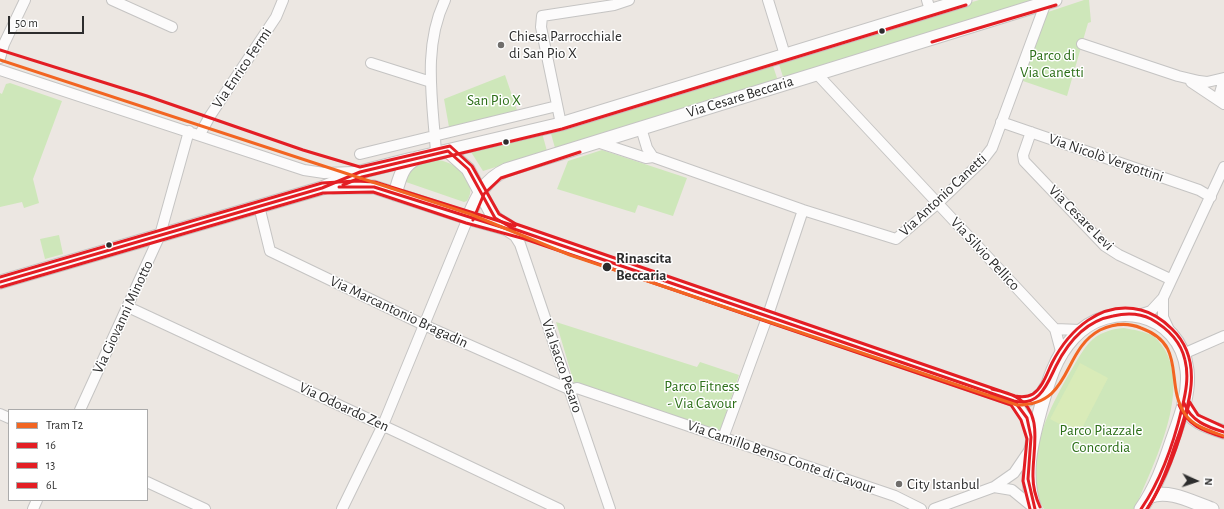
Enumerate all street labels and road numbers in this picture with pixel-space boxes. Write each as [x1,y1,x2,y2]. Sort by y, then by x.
street label: Via Enrico Fermi [208,24,276,112]
street label: Via Cesare Beccaria [684,72,796,122]
street label: Via Nicolò Vergottini [1046,130,1166,186]
street label: Via Antonio Canetti [895,150,991,240]
street label: Via Cesare Levi [1044,181,1118,255]
street label: Via Silvio Pellico [946,213,1024,295]
street label: Via Giovanni Minotto [89,258,157,376]
street label: Via Marcantonio Bragadin [327,272,471,352]
street label: Via Isacco Pesaro [538,317,586,415]
street label: Via Odoardo Zen [296,378,392,436]
street label: Via Camillo Benso Conte di Cavour [685,416,877,498]

